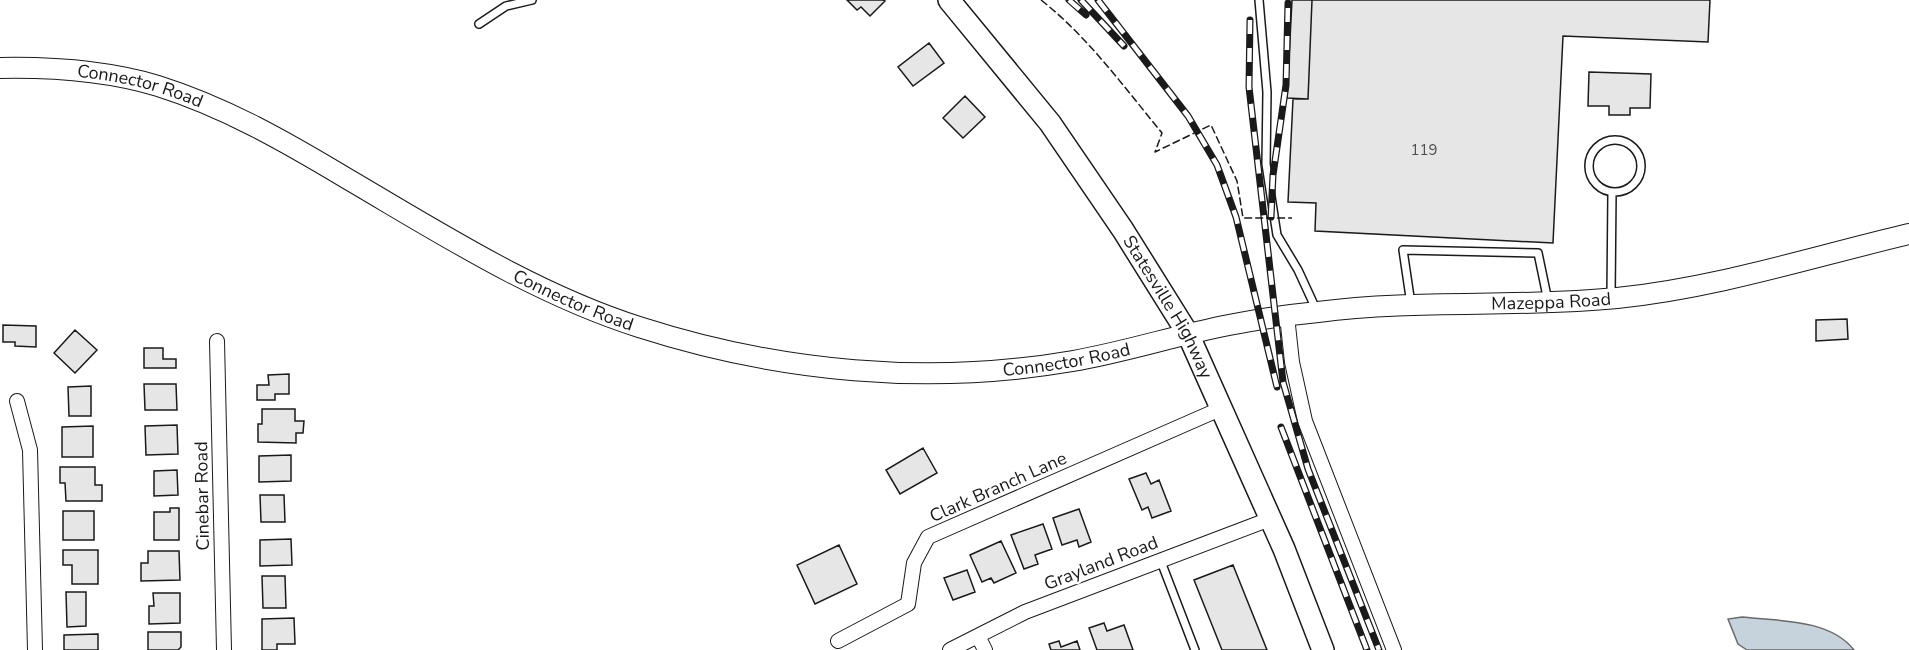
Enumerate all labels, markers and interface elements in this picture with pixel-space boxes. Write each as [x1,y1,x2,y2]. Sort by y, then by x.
street label: Connector Road [76,59,207,113]
house number: 119 [1410,140,1438,160]
street label: Statesville Highway [1117,231,1219,383]
street label: Connector Road [509,264,637,336]
street label: Mazeppa Road [1491,287,1612,316]
street label: Connector Road [1002,337,1133,382]
street label: Cinebar Road [189,441,215,551]
street label: Clark Branch Lane [926,446,1070,528]
street label: Grayland Road [1041,530,1161,596]

